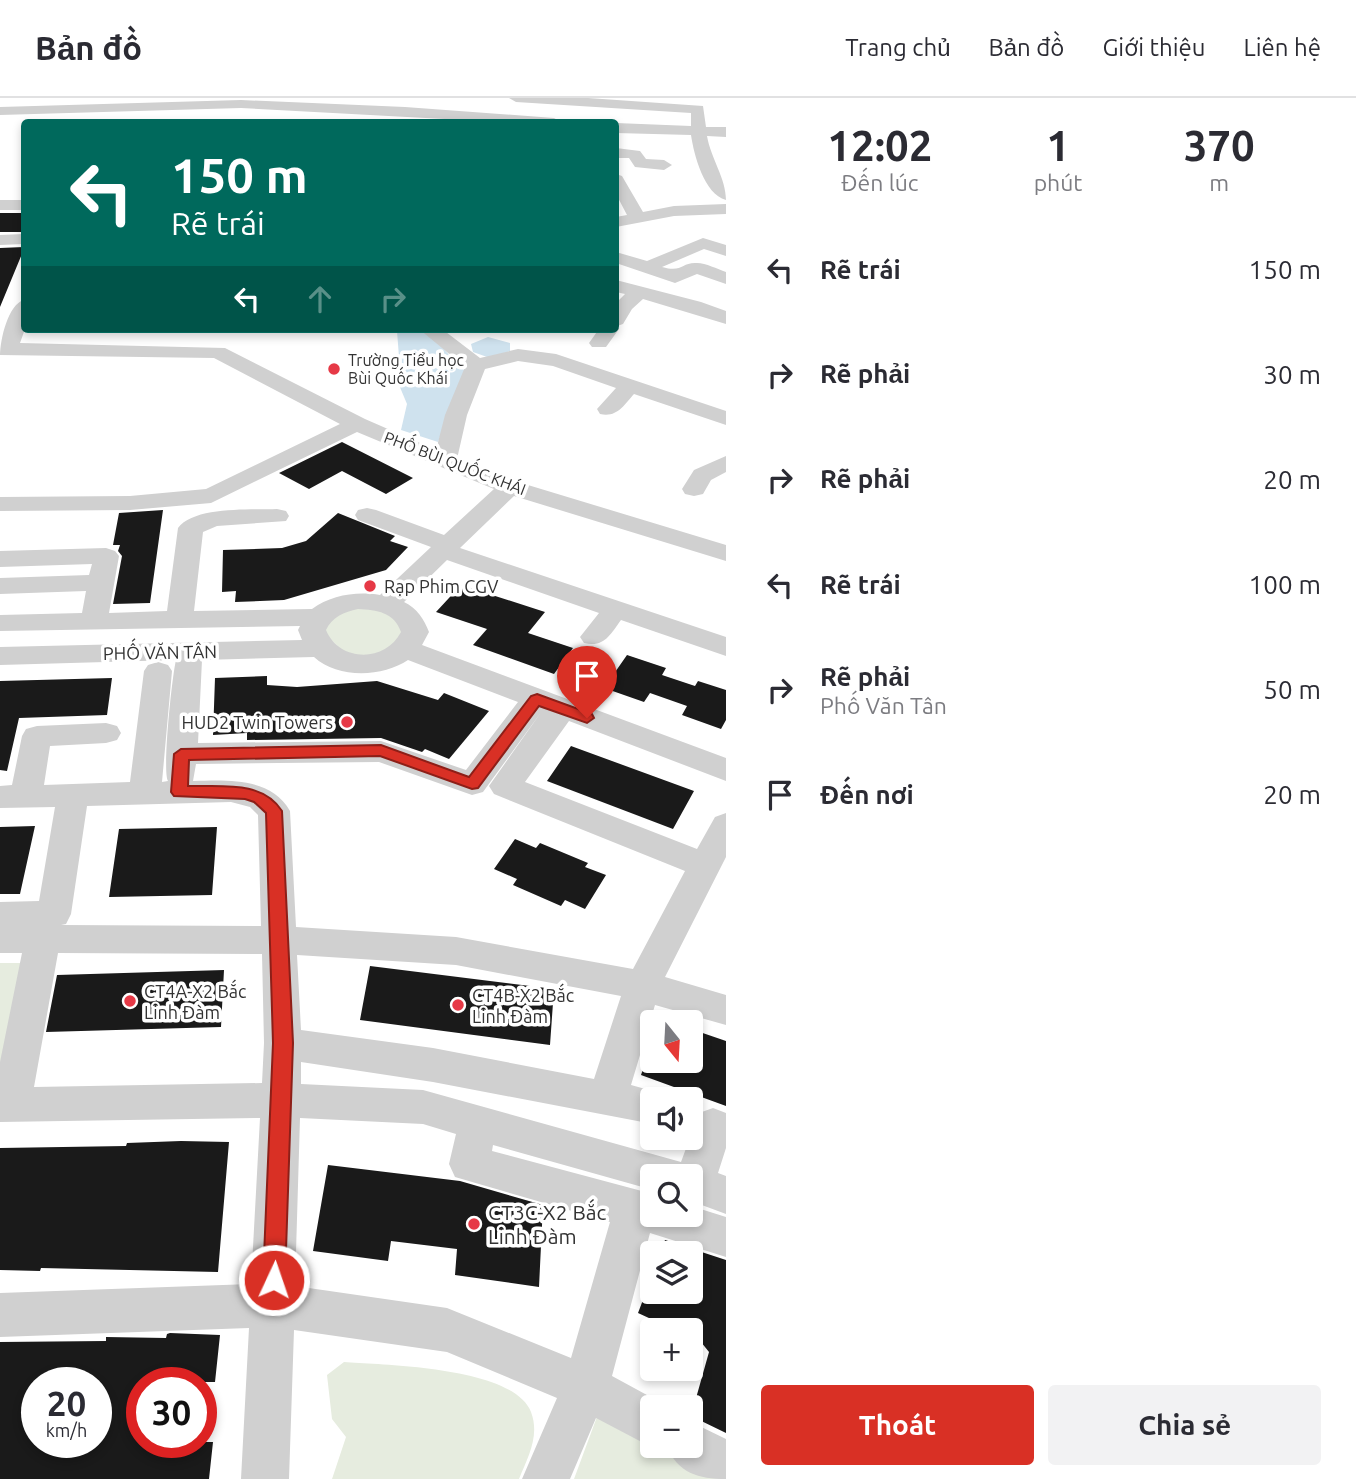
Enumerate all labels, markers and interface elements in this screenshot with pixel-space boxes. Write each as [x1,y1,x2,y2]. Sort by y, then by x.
text: Bản đồ [35,29,142,66]
text: Trang chủ [845,34,951,61]
text: Bản đồ [989,34,1064,61]
text: Giới thiệu [1102,34,1206,61]
text: Liên hệ [1244,34,1321,61]
text: 12:02 [827,122,932,169]
text: 1 [1046,122,1070,169]
text: 370 [1184,122,1255,169]
icon: left [56,147,147,238]
text: 150 m [171,147,308,202]
text: Đến lúc [841,170,919,195]
text: phút [1034,170,1082,195]
text: m [1209,170,1229,195]
text: Rẽ trái [171,205,265,241]
icon: left [761,251,799,289]
text: Rẽ trái [820,255,901,284]
text: 150 m [1249,255,1321,284]
icon: left [228,280,266,318]
icon: ahead [301,280,339,318]
icon: right [374,280,412,318]
place label: Trường Tiểu học Bùi Quốc Khái [348,351,465,387]
icon: right [761,356,799,394]
text: Rẽ phải [820,359,910,388]
text: 30 m [1263,360,1321,389]
marker: Trường Tiểu học Bùi Quốc Khái [326,361,342,377]
street label: PHỐ BÙI QUỐC KHÁI [382,423,530,498]
icon: right [761,461,799,499]
text: Rẽ phải [820,464,910,493]
text: 20 m [1263,465,1321,494]
icon: left [761,566,799,604]
text: Rẽ trái [820,570,901,599]
text: 100 m [1249,570,1321,599]
place label: Rạp Phim CGV [384,576,499,596]
marker: Rạp Phim CGV [362,578,378,594]
street label: PHỐ VĂN TÂN [103,636,217,663]
pin [557,646,617,718]
icon: arrive [568,657,606,695]
text: Rẽ phải [820,662,910,691]
icon: right [761,671,799,709]
text: 50 m [1263,675,1321,704]
text: Phố Văn Tân [820,693,947,718]
place label: HUD2 Twin Towers [182,712,333,732]
marker: HUD2 Twin Towers [339,714,355,730]
icon: arrive [761,776,799,814]
text: Đến nơi [820,780,914,809]
text: 20 m [1263,780,1321,809]
place label: CT4A-X2 Bắc Linh Đàm [144,979,246,1022]
place label: CT4B-X2 Bắc Linh Đàm [472,983,574,1026]
marker: CT4A-X2 Bắc Linh Đàm [122,993,138,1009]
marker: CT4B-X2 Bắc Linh Đàm [450,997,466,1013]
north arrow [640,1010,704,1073]
map controls [640,1010,703,1458]
button: sound [640,1087,703,1150]
button: search [640,1164,703,1227]
place label: CT3C-X2 Bắc Linh Đàm [488,1198,607,1248]
marker: CT3C-X2 Bắc Linh Đàm [466,1216,482,1232]
button: layers [640,1241,703,1304]
position arrow [237,1243,311,1317]
button: + [640,1318,703,1381]
speed limit sign: 30 [126,1367,217,1458]
text: 20 [47,1383,86,1423]
button: Thoát [761,1385,1034,1465]
button: Chia sẻ [1048,1385,1321,1465]
button: − [640,1395,703,1458]
text: km/h [46,1420,87,1440]

